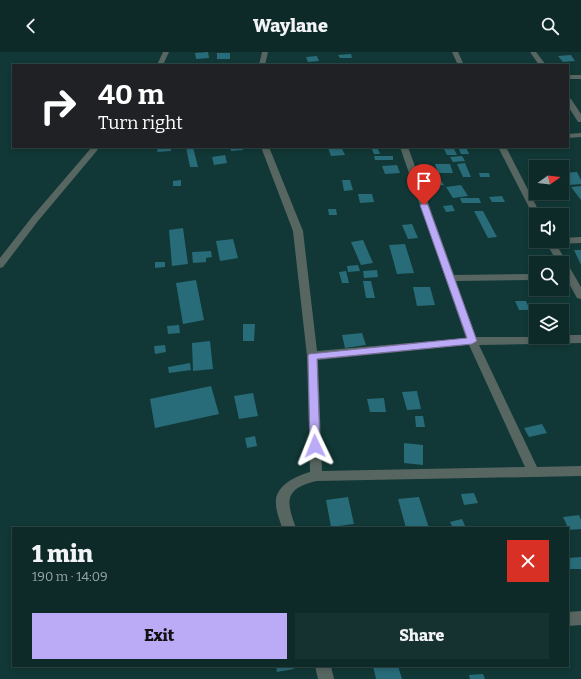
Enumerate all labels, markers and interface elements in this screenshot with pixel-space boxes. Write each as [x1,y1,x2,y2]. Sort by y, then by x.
icon: back [20,15,42,37]
text: Waylane [253,15,328,37]
icon: search [539,15,561,37]
text: 40 m [98,78,165,111]
icon: right [32,80,84,132]
text: Turn right [98,112,183,134]
north arrow [529,160,569,200]
map controls [529,160,569,344]
pin [407,164,441,205]
icon: arrive [413,170,435,192]
button: sound [529,208,569,248]
button: search [529,256,569,296]
button: layers [529,304,569,344]
position arrow [294,425,336,467]
text: 1 min [32,540,93,568]
button: close [507,540,549,582]
text: 190 m · 14:09 [32,569,108,584]
button: Exit [32,613,287,659]
button: Share [295,613,549,659]

